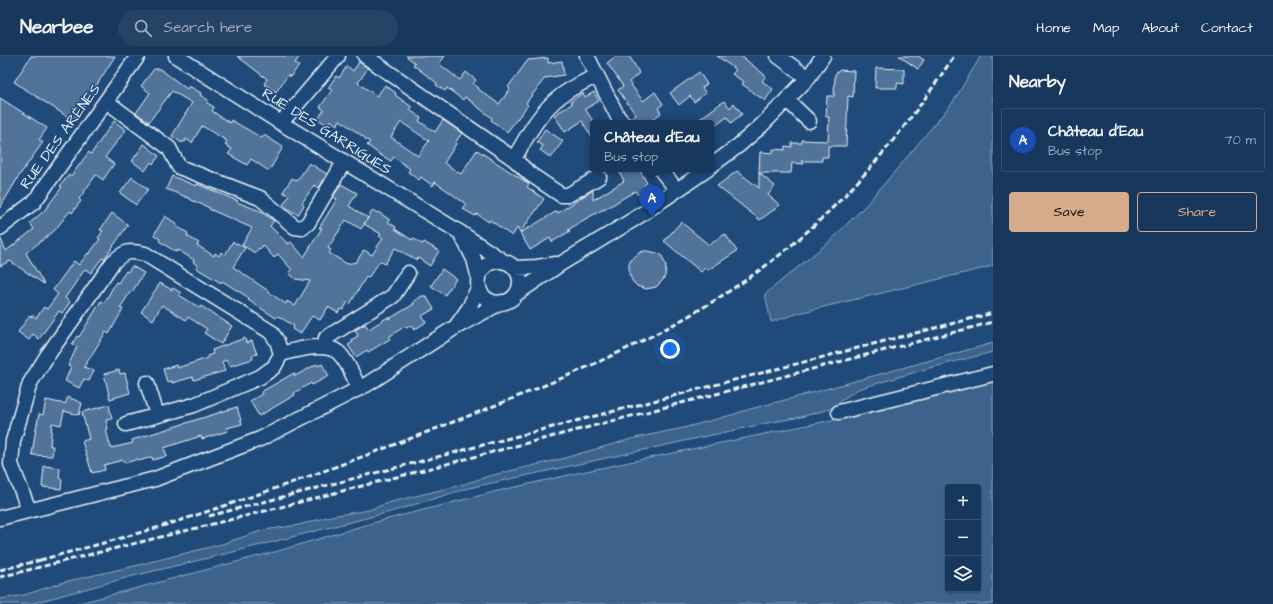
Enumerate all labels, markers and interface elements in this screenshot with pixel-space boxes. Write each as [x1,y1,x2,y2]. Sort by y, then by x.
search box [118,10,398,46]
text: Nearbee [20,14,94,41]
icon: search [132,17,154,39]
text: Search here [164,17,252,38]
text: Home [1036,18,1071,38]
text: Map [1093,18,1119,38]
text: About [1141,18,1179,38]
text: Contact [1201,18,1253,38]
text: Nearby [1009,70,1066,94]
street label: RUE DES ARÈNES [15,79,106,193]
street label: RUE DES GARRIGUES [258,83,396,180]
popup [590,120,714,172]
text: Château d'Eau [1048,121,1143,142]
text: Château d'Eau [604,127,700,148]
text: A [1019,131,1027,149]
text: 70 m [1224,131,1256,149]
text: Bus stop [1048,142,1102,160]
text: Bus stop [604,148,658,166]
pin: A [639,185,665,218]
button: Save [1009,192,1129,232]
button: Share [1137,192,1257,232]
your location [660,339,680,359]
map controls [945,484,981,592]
button: + [945,484,981,520]
button: − [945,520,981,556]
button: layers [945,556,981,592]

